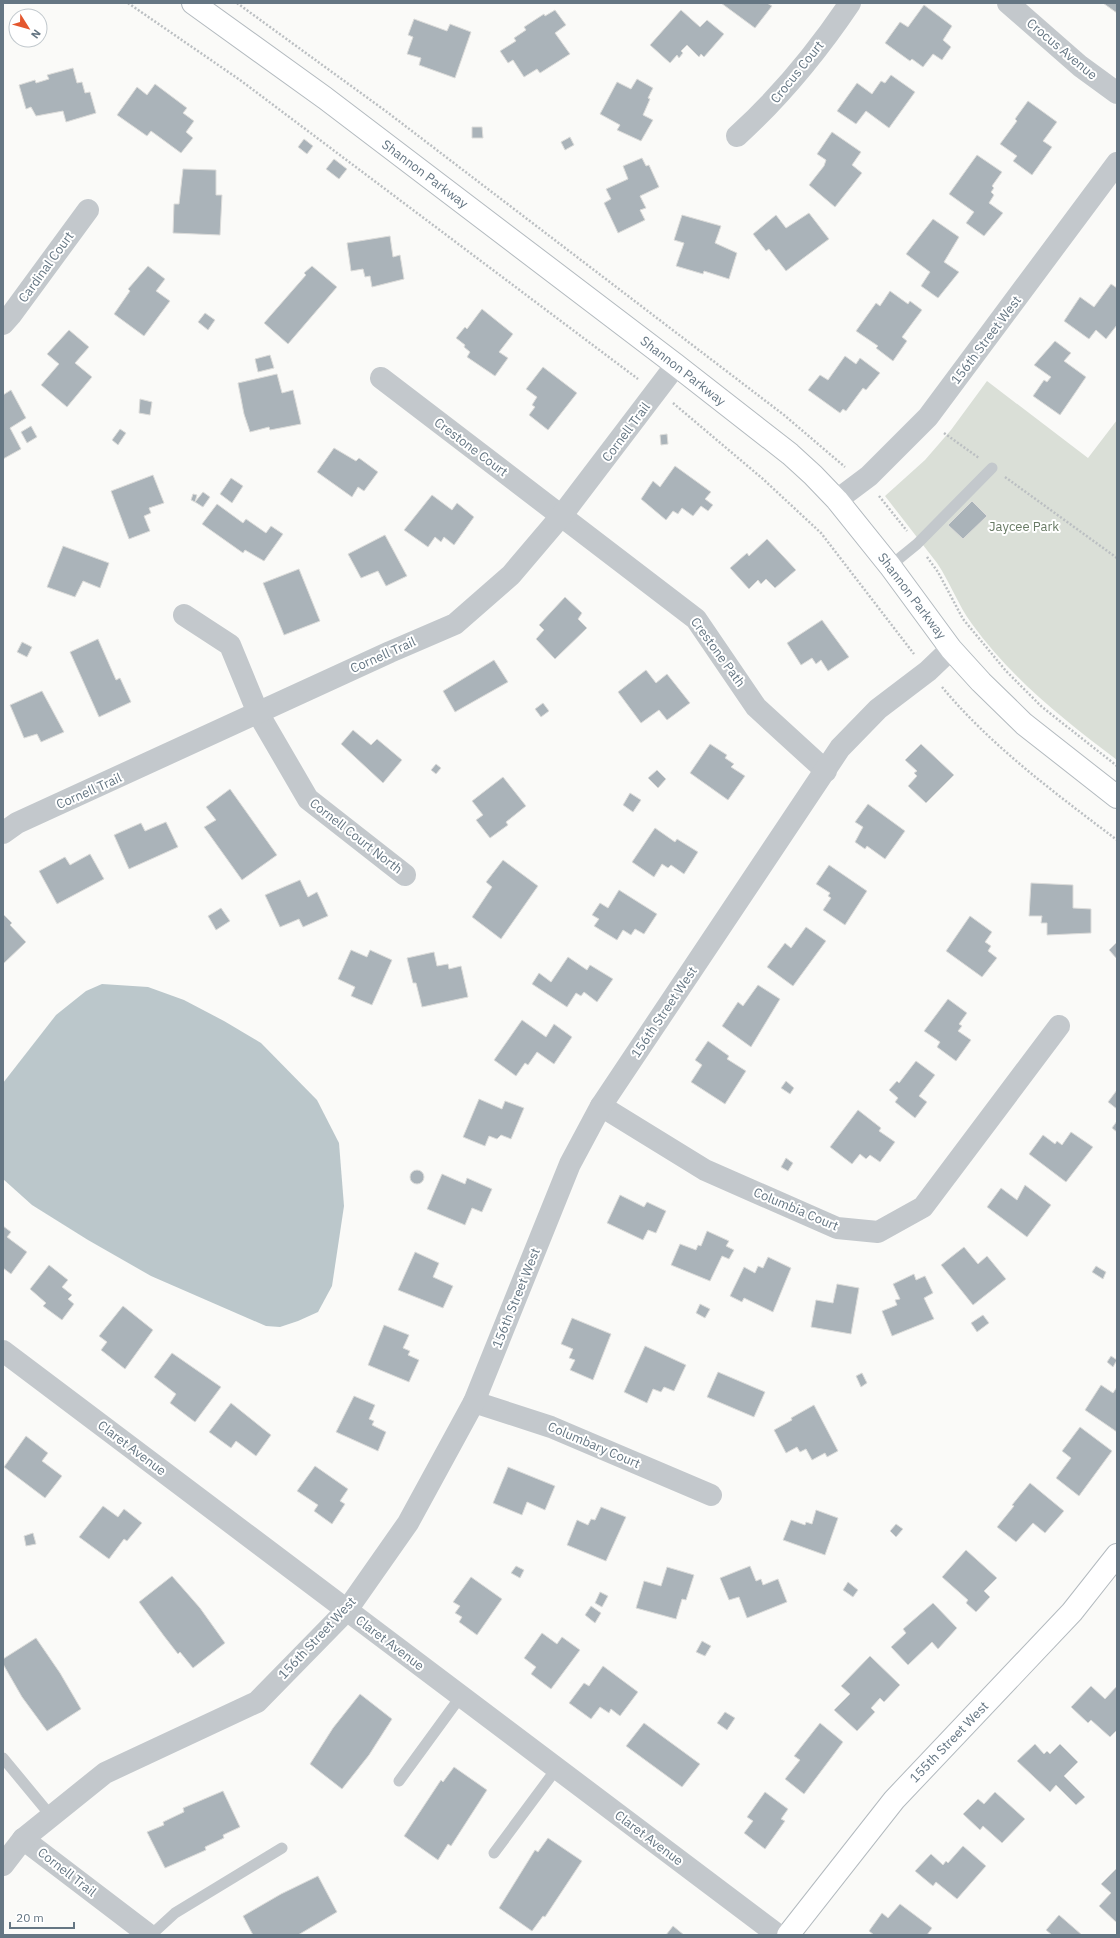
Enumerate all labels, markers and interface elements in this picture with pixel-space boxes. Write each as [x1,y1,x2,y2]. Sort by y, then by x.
north arrow [8,8,48,48]
street label: Crocus Avenue [1023,15,1101,83]
text: N [28,27,44,41]
street label: Crocus Court [767,37,827,107]
street label: Shannon Parkway [378,136,472,212]
street label: Cardinal Court [15,228,77,306]
street label: 156th Street West [947,292,1025,388]
street label: Shannon Parkway [637,332,730,410]
street label: Cornell Trail [598,399,654,465]
street label: Crestone Court [431,414,511,480]
park label: Jaycee Park [989,518,1059,535]
street label: Shannon Parkway [874,549,950,643]
street label: Crestone Path [687,614,749,690]
street label: Cornell Trail [348,633,419,677]
street label: Cornell Trail [54,769,125,813]
street label: Cornell Court North [306,794,406,878]
street label: 156th Street West [627,963,701,1061]
street label: Columbia Court [751,1183,841,1235]
street label: 156th Street West [488,1245,544,1351]
street label: Claret Avenue [94,1417,170,1479]
street label: Columbary Court [545,1418,643,1472]
street label: 156th Street West [274,1593,360,1683]
street label: Claret Avenue [352,1612,428,1674]
street label: 155th Street West [906,1698,992,1786]
street label: Claret Avenue [611,1807,687,1869]
street label: Cornell Trail [34,1844,100,1901]
scale bar [10,1904,74,1930]
text: 20 m [16,1910,44,1925]

